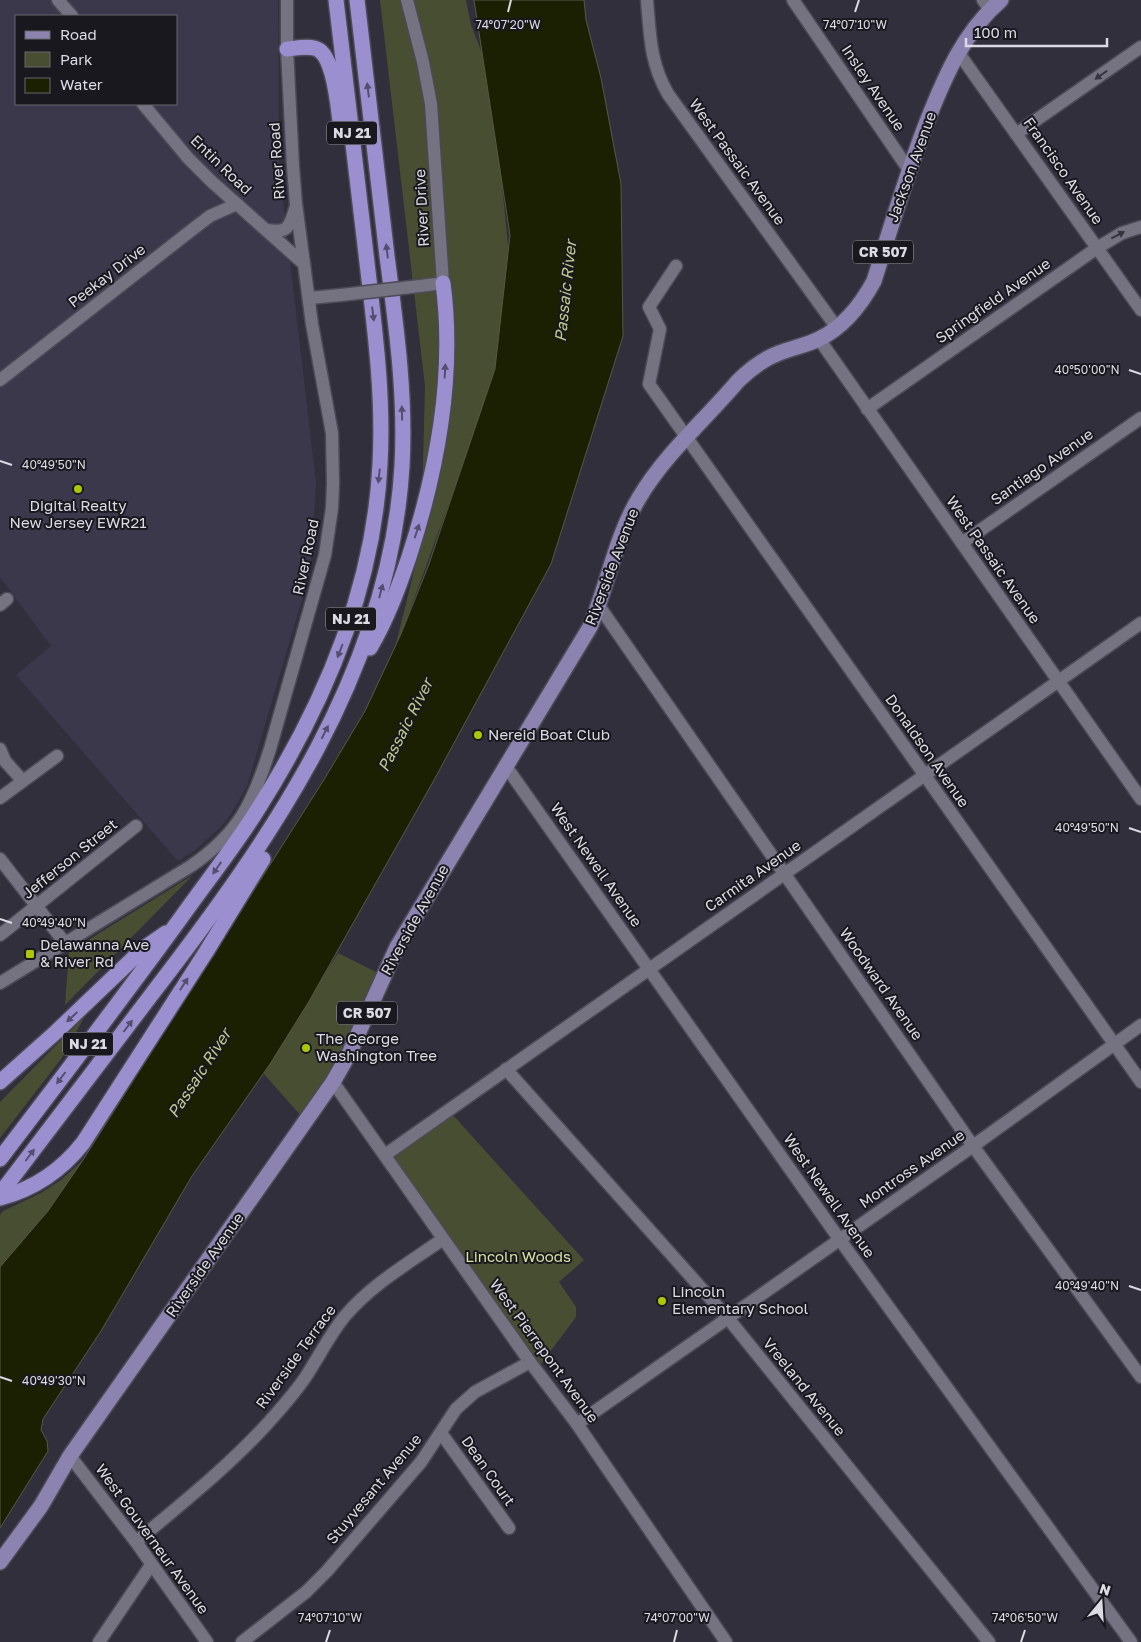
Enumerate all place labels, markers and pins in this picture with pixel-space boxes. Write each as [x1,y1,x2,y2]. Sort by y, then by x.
marker: Digital Realty New Jersey EWR21 [72,483,84,495]
place label: Digital Realty New Jersey EWR21 [10,496,146,531]
place label: Nereid Boat Club [488,725,610,743]
marker: Nereid Boat Club [472,729,484,741]
place label: Delawanna Ave & River Rd [40,935,150,970]
marker: Delawanna Ave & River Rd [24,948,36,960]
place label: The George Washington Tree [316,1029,437,1064]
marker: The George Washington Tree [300,1042,312,1054]
place label: Lincoln Elementary School [672,1282,808,1317]
marker: Lincoln Elementary School [656,1295,668,1307]

